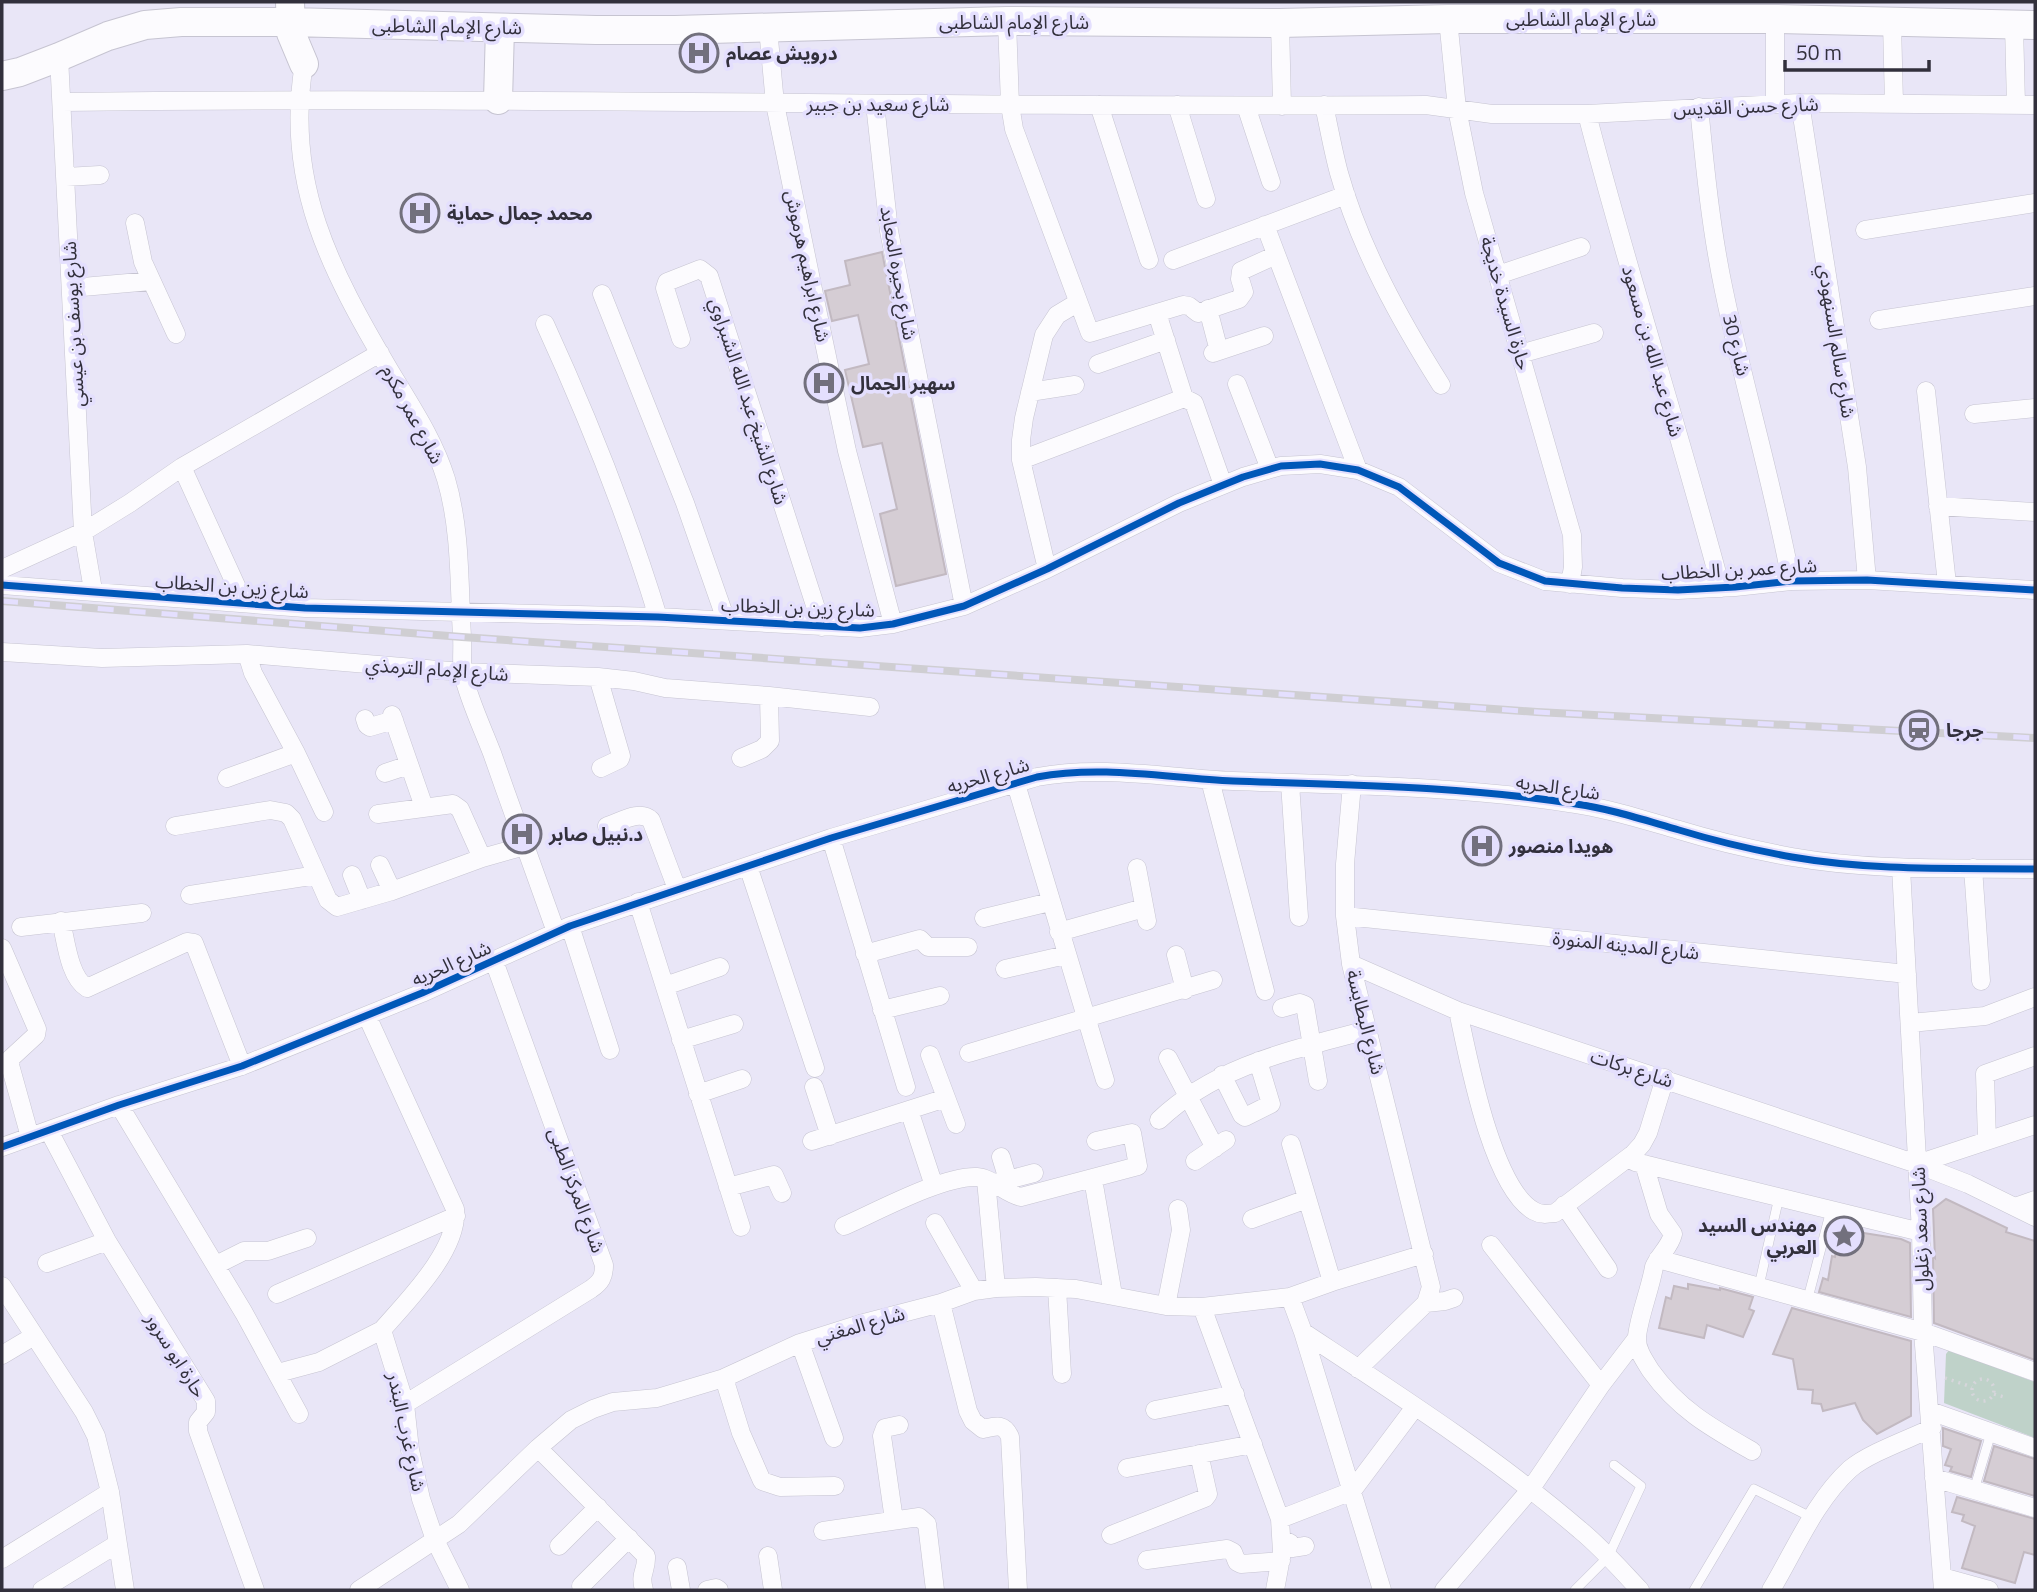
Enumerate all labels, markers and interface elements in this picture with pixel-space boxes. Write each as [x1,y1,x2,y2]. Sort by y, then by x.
street label: شارع الإمام الشاطبى [1506,4,1656,34]
street label: شارع الإمام الشاطبى [939,7,1089,37]
street label: شارع الإمام الشاطبى [372,10,522,42]
scale bar [1785,28,1928,72]
hospital icon: درويش عصام [678,32,720,74]
text: 50 m [1796,36,1842,68]
place label: درويش عصام [726,38,838,68]
street label: شارع حسن القديس [1673,88,1819,123]
street label: شارع سعيد بن جبير [806,89,949,118]
street label: شارع ابراهيم هرموش [777,187,839,345]
hospital icon: محمد جمال حماية [399,192,441,234]
place label: محمد جمال حماية [447,198,593,227]
street label: شارع بحيره المعابد [873,204,926,342]
street label: حارة السيدة خديجة [1474,233,1539,373]
street label: شارع يوسف بن عيسي [54,240,93,408]
street label: شارع عبد الله بن مسعود [1615,262,1692,440]
street label: شارع سالم السنهودي [1810,262,1864,420]
street label: شارع الشيخ عبد الله الشبراوي [701,294,797,508]
street label: شارع 30 [1716,311,1759,379]
street label: شارع عمر مكرم [374,359,452,469]
hospital icon: سهير الجمال [803,362,845,404]
place label: سهير الجمال [851,368,956,397]
street label: شارع عمر بن الخطاب [1660,550,1818,587]
street label: شارع زين بن الخطاب [154,566,310,605]
street label: شارع زين بن الخطاب [721,589,875,624]
street label: شارع الإمام الترمذي [364,649,510,689]
station icon: جرجا [1898,709,1940,751]
place label: جرجا [1946,715,1984,744]
street label: شارع الحريه [943,749,1033,800]
street label: شارع الحريه [1514,766,1602,807]
hospital icon: د.نبيل صابر [501,813,543,855]
place label: د.نبيل صابر [548,819,643,848]
hospital icon: هويدا منصور [1461,825,1503,867]
place label: هويدا منصور [1508,831,1613,860]
street label: شارع المدينه المنورة [1551,922,1701,967]
street label: شارع الحريه [406,932,495,993]
street label: شارع البطايسة [1339,966,1394,1077]
street label: شارع بركات [1587,1041,1677,1094]
street label: شارع المركز الطبى [541,1123,614,1257]
street label: شارع سعد زغلول [1903,1166,1936,1292]
place label: مهندس السيد العربي [1698,1210,1817,1262]
place icon: مهندس السيد العربي [1823,1215,1865,1257]
street label: شارع المغني [812,1298,908,1352]
street label: حارة ابو سرور [138,1306,214,1403]
street label: شارع غرب البندر [381,1369,434,1494]

